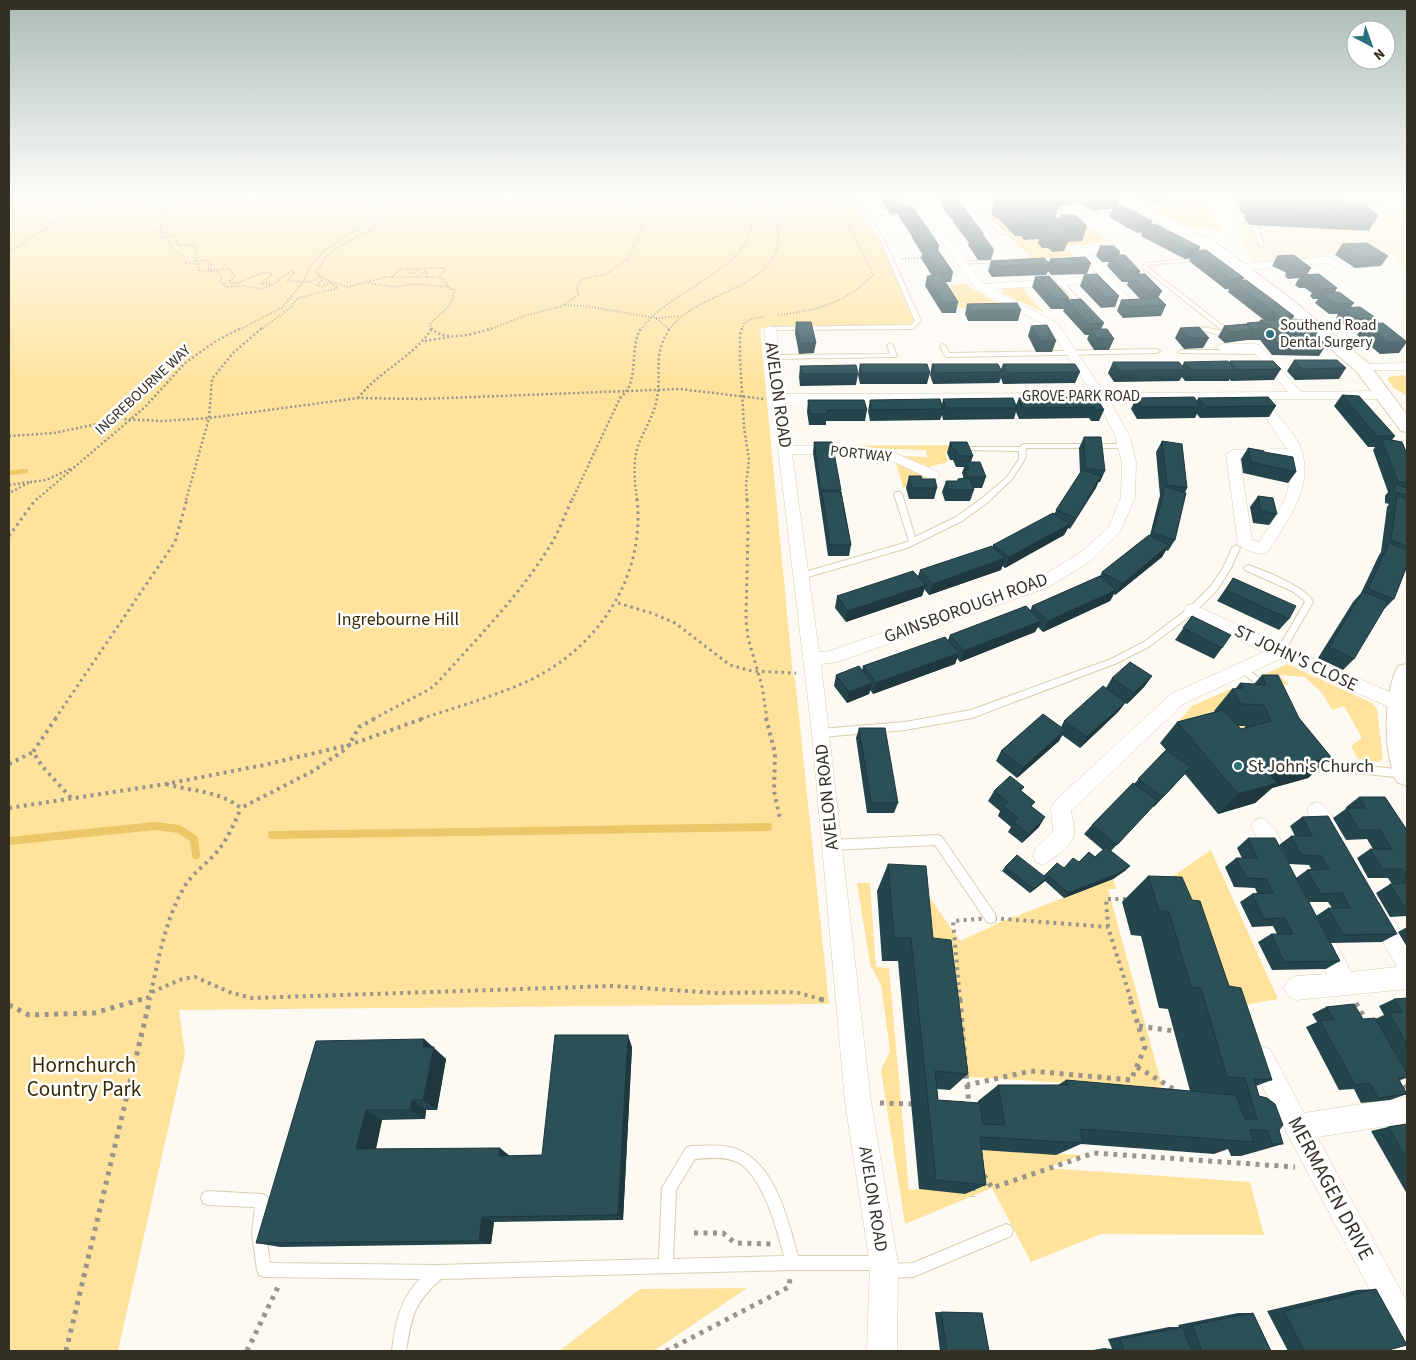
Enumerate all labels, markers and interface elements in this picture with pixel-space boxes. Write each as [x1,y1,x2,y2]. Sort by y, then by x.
north arrow [1346,20,1396,70]
text: N [1369,43,1389,65]
place label: Southend Road Dental Surgery [1280,315,1377,353]
marker: Southend Road Dental Surgery [1264,328,1276,340]
street label: INGREBOURNE WAY [91,340,196,440]
street label: AVELON ROAD [758,340,798,450]
street label: GROVE PARK ROAD [1022,386,1140,407]
street label: PORTWAY [829,440,894,468]
street label: GAINSBOROUGH ROAD [881,567,1051,649]
park label: Ingrebourne Hill [337,607,459,632]
street label: ST JOHN'S CLOSE [1230,618,1362,698]
street label: AVELON ROAD [809,743,845,851]
place label: St John's Church [1248,754,1374,779]
marker: St John's Church [1232,760,1244,772]
park label: Hornchurch Country Park [27,1050,142,1104]
street label: MERMAGEN DRIVE [1280,1111,1382,1265]
street label: AVELON ROAD [852,1144,894,1254]

